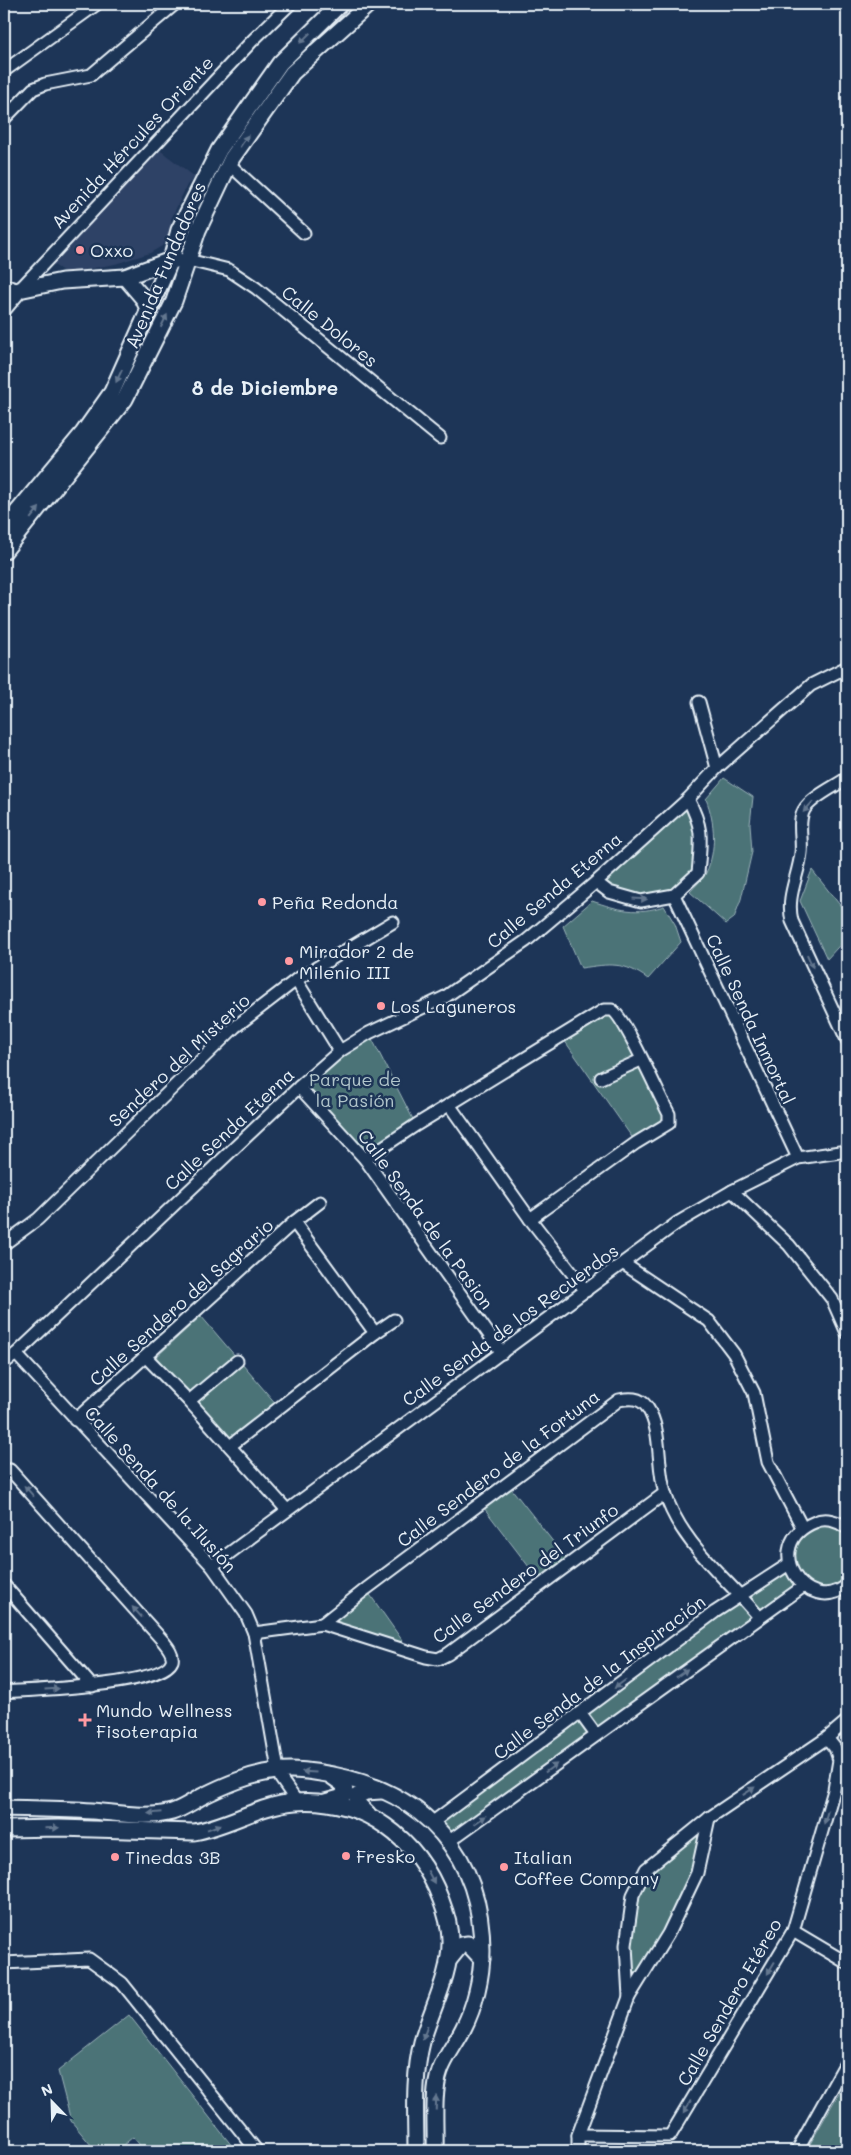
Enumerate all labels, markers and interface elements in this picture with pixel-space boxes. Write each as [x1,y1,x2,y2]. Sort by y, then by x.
one-way arrow [300,32,312,44]
street label: Avenida Hércules Oriente [46,51,218,233]
one-way arrow [238,135,248,148]
street label: Avenida Fundadores [119,178,211,352]
place label: Oxxo [90,238,134,262]
marker: Oxxo [74,244,86,256]
street label: Calle Dolores [277,280,383,372]
one-way arrow [160,314,168,328]
one-way arrow [115,369,123,384]
district label: 8 de Diciembre [192,375,338,400]
one-way arrow [29,507,40,520]
one-way arrow [803,800,814,813]
street label: Calle Senda Eterna [481,826,627,954]
place label: Peña Redonda [272,890,398,914]
one-way arrow [633,895,649,903]
marker: Peña Redonda [256,896,268,908]
street label: Calle Senda Inmortal [701,930,801,1108]
place label: Mirador 2 de Milenio III [299,939,414,984]
one-way arrow [806,954,814,968]
marker: Mirador 2 de Milenio III [283,955,295,967]
street label: Sendero del Misterio [103,988,255,1132]
place label: Los Laguneros [391,994,516,1018]
marker: Los Laguneros [375,1000,387,1012]
street label: Calle Senda Eterna [159,1063,299,1195]
park label: Parque de la Pasión [309,1067,401,1112]
street label: Calle Senda de la Pasion [353,1124,499,1314]
street label: Calle Sendero del Sagrario [84,1213,278,1391]
street label: Calle Senda de los Recuerdos [397,1238,623,1412]
street label: Calle Sendero de la Fortuna [392,1384,604,1552]
street label: Calle Senda de la Ilusión [80,1400,242,1578]
one-way arrow [24,1485,35,1497]
street label: Calle Sendero del Triunfo [427,1497,623,1649]
street label: Calle Senda de la Inspiración [488,1589,710,1765]
one-way arrow [131,1607,143,1619]
one-way arrow [676,1668,689,1678]
one-way arrow [614,1678,627,1689]
one-way arrow [45,1684,61,1692]
place label: Mundo Wellness Fisoterapia [96,1698,233,1743]
marker: Mundo Wellness Fisoterapia [78,1713,92,1727]
one-way arrow [544,1763,558,1773]
one-way arrow [301,1768,317,1776]
one-way arrow [742,1786,756,1796]
one-way arrow [147,1809,163,1817]
one-way arrow [822,1809,830,1824]
one-way arrow [473,1815,487,1825]
one-way arrow [207,1823,222,1831]
one-way arrow [45,1824,61,1832]
place label: Fresko [356,1844,416,1868]
place label: Tinedas 3B [125,1845,221,1869]
place label: Italian Coffee Company [514,1845,659,1890]
marker: Fresko [340,1850,352,1862]
marker: Tinedas 3B [109,1851,121,1863]
marker: Italian Coffee Company [498,1861,510,1873]
one-way arrow [427,1870,435,1885]
street label: Calle Sendero Etéreo [671,1914,787,2090]
one-way arrow [767,1962,776,1975]
one-way arrow [421,2025,428,2040]
north arrow [28,2078,78,2128]
text: N [38,2079,55,2100]
one-way arrow [433,2094,441,2110]
one-way arrow [683,2101,692,2114]

